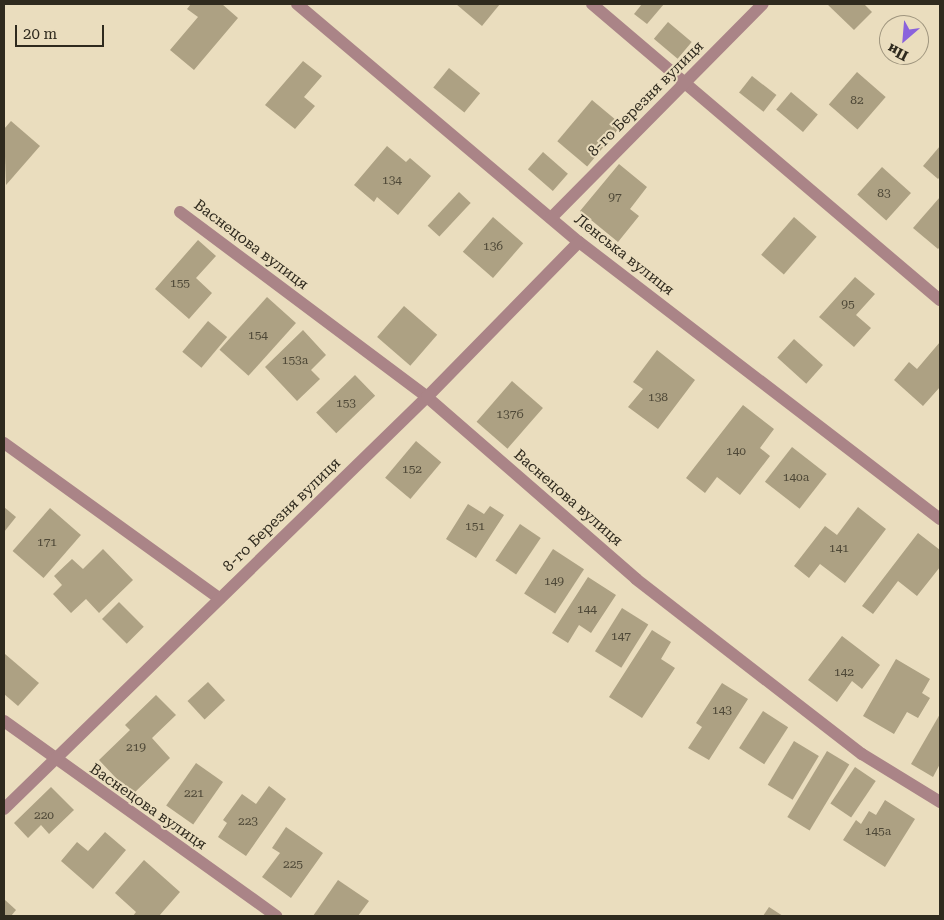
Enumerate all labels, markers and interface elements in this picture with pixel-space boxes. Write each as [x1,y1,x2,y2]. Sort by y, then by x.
scale bar [18,15,106,47]
north arrow [879,15,929,65]
text: 20 m [23,25,57,43]
street label: 8-го Березня вулиця [584,37,708,161]
text: Пн [885,41,911,64]
house number: 82 [850,94,864,108]
house number: 134 [382,174,402,188]
house number: 83 [877,187,891,201]
house number: 97 [608,191,622,205]
street label: Васнецова вулиця [190,196,312,294]
street label: Ленська вулиця [571,210,677,300]
house number: 136 [483,240,503,254]
house number: 155 [170,277,190,291]
house number: 95 [841,298,855,312]
house number: 154 [248,329,268,343]
house number: 153а [282,354,308,368]
house number: 138 [648,391,668,405]
house number: 153 [336,397,356,411]
house number: 137б [496,408,524,422]
house number: 140 [726,445,746,459]
street label: Васнецова вулиця [510,446,626,550]
street label: 8-го Березня вулиця [220,454,344,576]
house number: 152 [402,463,422,477]
house number: 140а [783,471,809,485]
house number: 151 [465,520,485,534]
house number: 171 [37,536,57,550]
house number: 141 [829,542,849,556]
house number: 149 [544,575,564,589]
house number: 144 [577,603,597,617]
house number: 147 [611,630,631,644]
house number: 142 [834,666,854,680]
house number: 143 [712,704,732,718]
house number: 219 [126,741,146,755]
street label: Васнецова вулиця [86,760,210,854]
house number: 221 [184,787,204,801]
house number: 220 [34,809,54,823]
house number: 223 [238,815,258,829]
house number: 145а [865,825,891,839]
house number: 225 [283,858,303,872]

